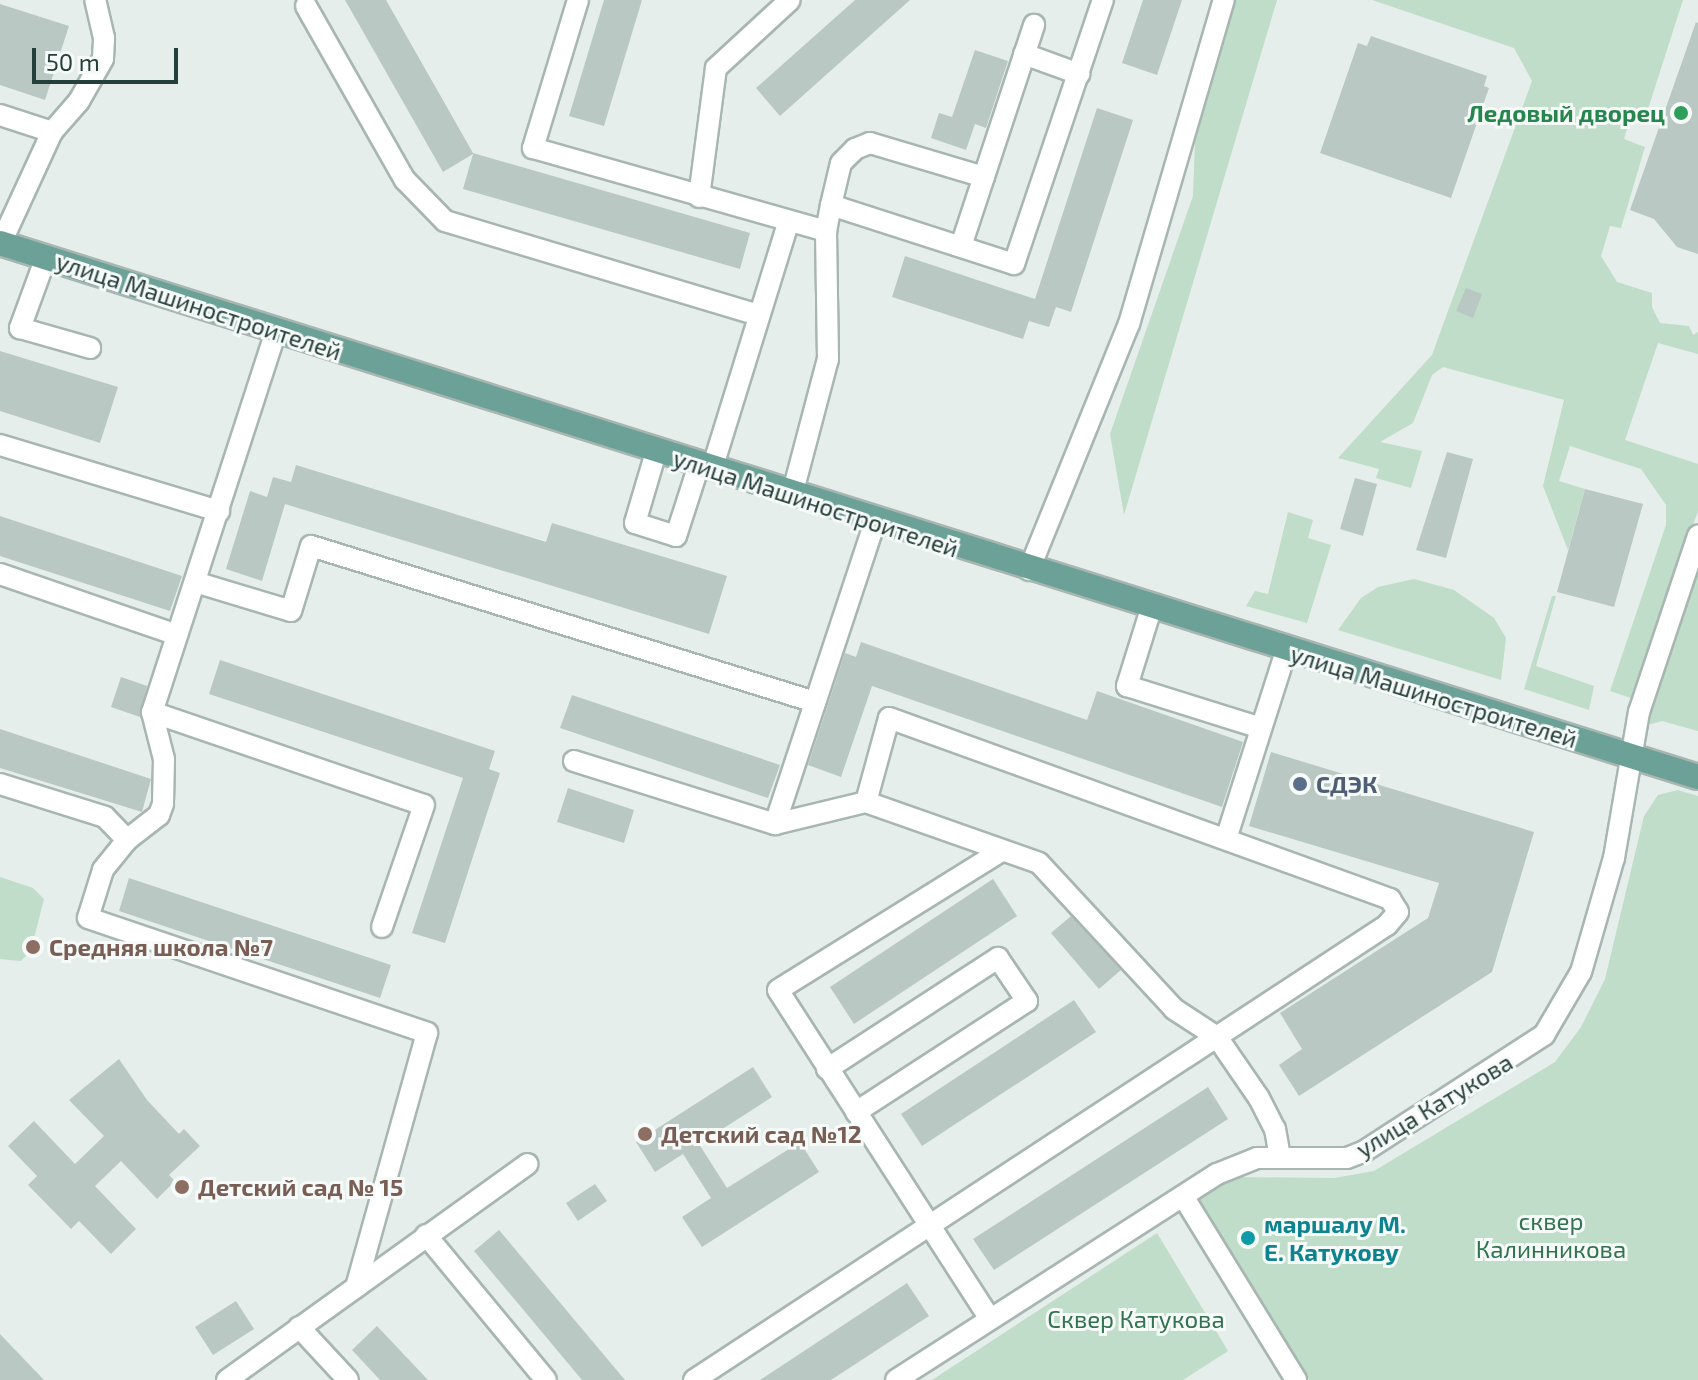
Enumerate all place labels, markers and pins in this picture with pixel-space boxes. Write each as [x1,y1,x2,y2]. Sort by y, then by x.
place label: Ледовый дворец [1467,99,1665,127]
marker: Ледовый дворец [1672,104,1690,122]
place label: СДЭК [1316,770,1377,798]
marker: СДЭК [1291,775,1309,793]
place label: Средняя школа №7 [49,933,273,961]
marker: Средняя школа №7 [24,938,42,956]
place label: Детский сад №12 [661,1120,862,1148]
marker: Детский сад №12 [636,1125,654,1143]
place label: Детский сад № 15 [198,1173,403,1201]
marker: Детский сад № 15 [173,1178,191,1196]
place label: маршалу М. Е. Катукову [1264,1210,1406,1266]
marker: маршалу М. Е. Катукову [1239,1229,1257,1247]

